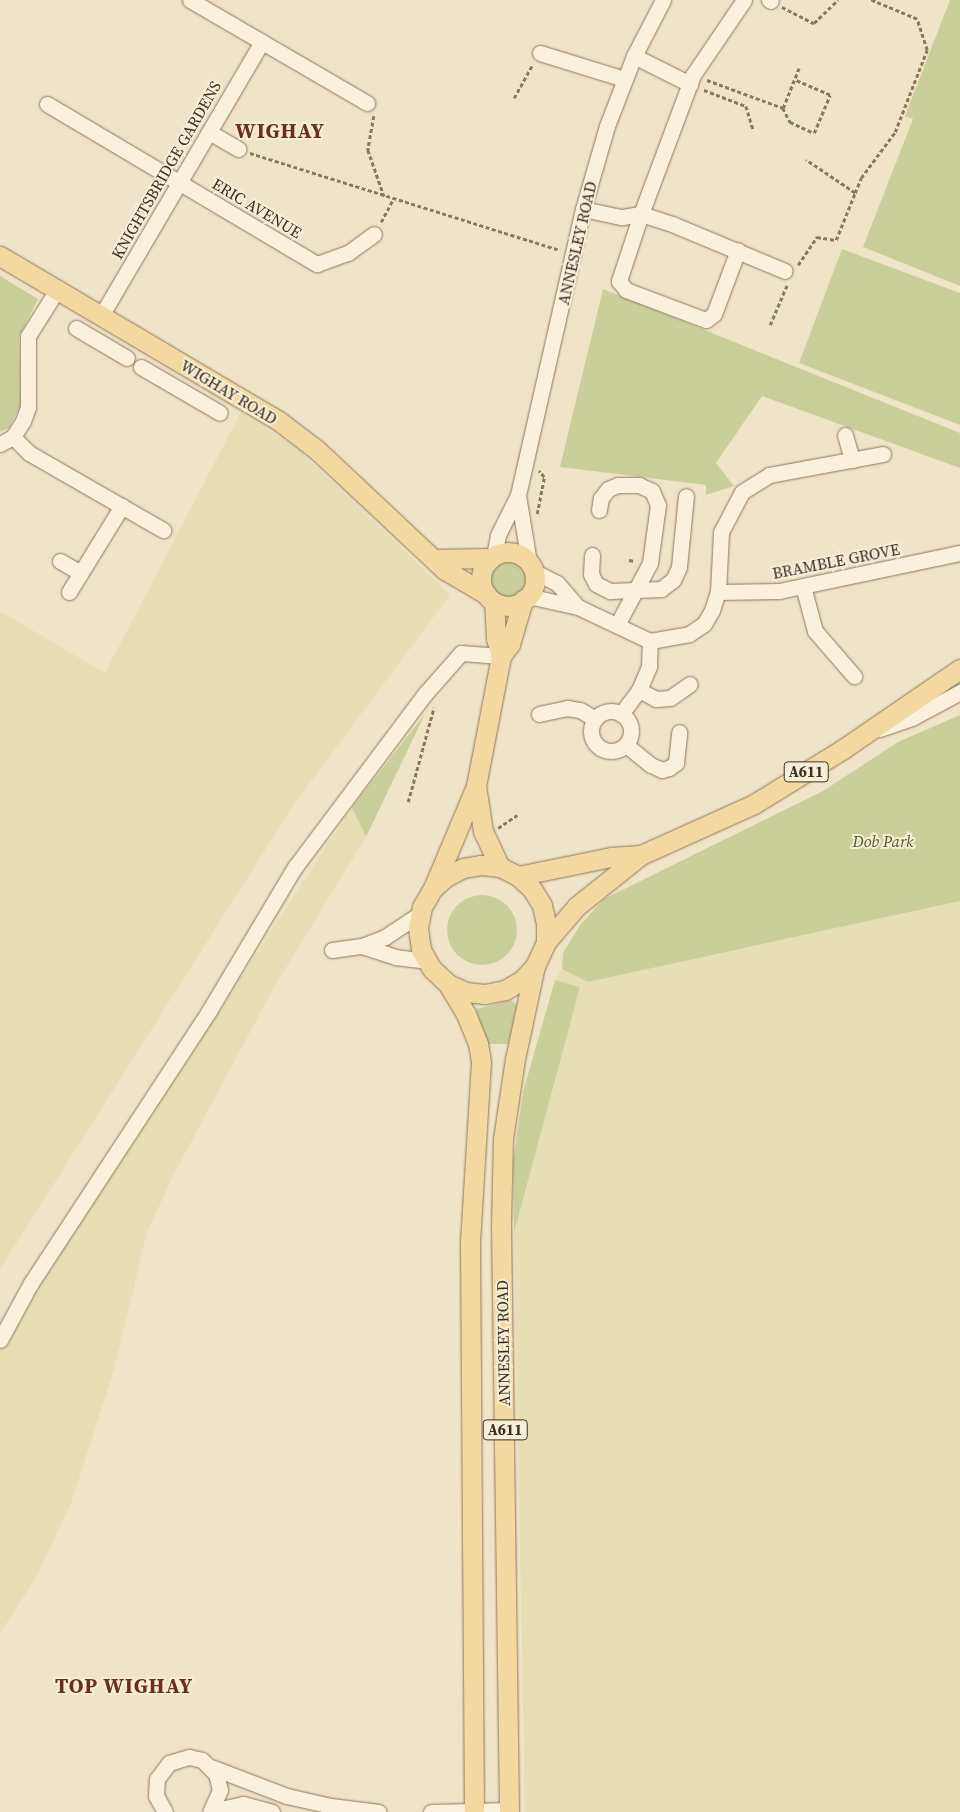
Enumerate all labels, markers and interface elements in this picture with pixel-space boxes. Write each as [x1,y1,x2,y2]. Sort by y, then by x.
street label: KNIGHTSBRIDGE GARDENS [107,78,225,262]
district label: WIGHAY [234,118,326,144]
street label: ERIC AVENUE [209,174,305,242]
street label: ANNESLEY ROAD [553,179,601,307]
street label: WIGHAY ROAD [177,355,281,429]
street label: BRAMBLE GROVE [771,539,901,583]
road number: A611 [784,760,828,784]
park label: Dob Park [852,831,914,851]
street label: ANNESLEY ROAD [492,1280,514,1406]
road number: A611 [482,1418,528,1442]
district label: TOP WIGHAY [53,1673,195,1699]

